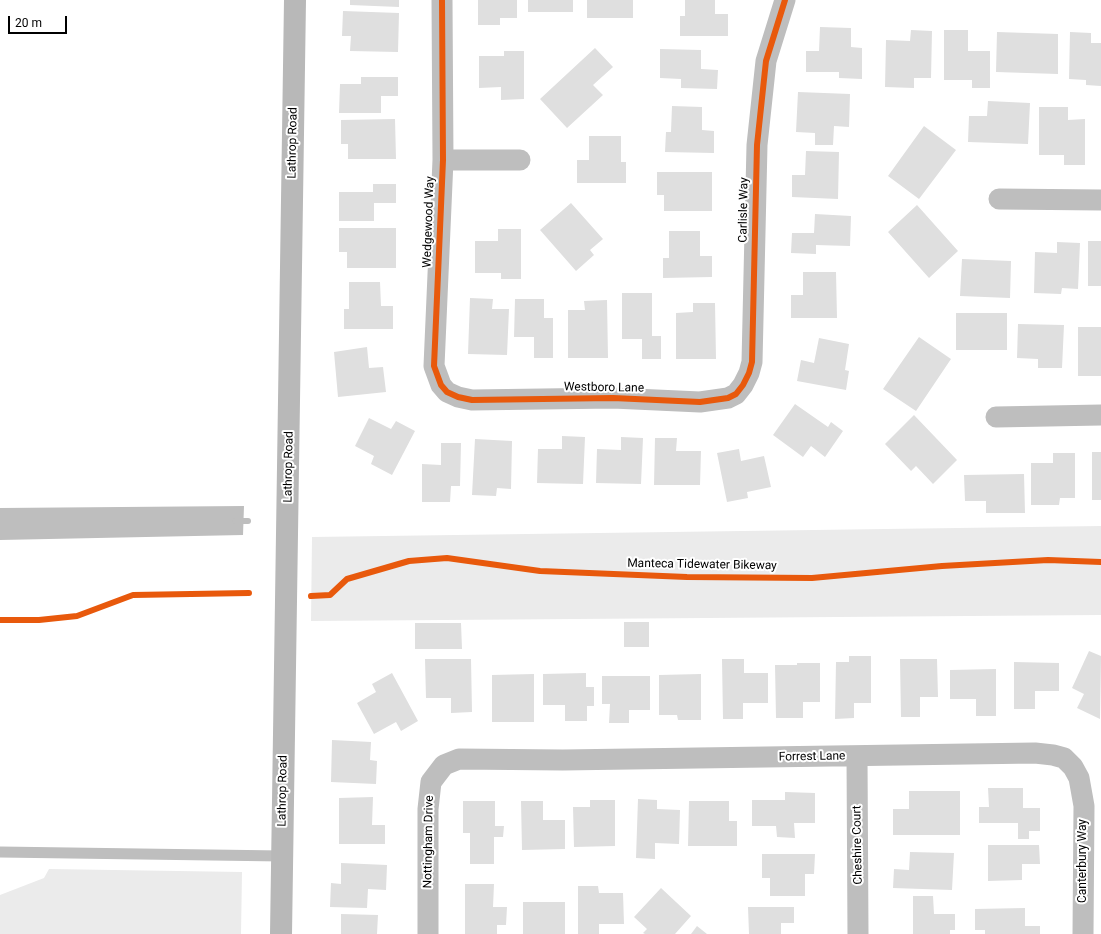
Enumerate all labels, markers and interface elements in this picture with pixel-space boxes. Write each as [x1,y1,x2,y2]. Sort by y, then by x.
scale bar [10,8,69,34]
text: 20 m [15,16,42,30]
street label: Lathrop Road [285,107,301,179]
street label: Wedgewood Way [420,176,438,268]
street label: Carlisle Way [736,177,752,243]
street label: Westboro Lane [564,380,644,396]
street label: Lathrop Road [281,431,297,503]
street label: Manteca Tidewater Bikeway [627,556,777,574]
street label: Forrest Lane [778,749,846,765]
street label: Lathrop Road [275,755,291,827]
street label: Nottingham Drive [421,795,437,889]
street label: Cheshire Court [850,805,866,885]
street label: Canterbury Way [1076,819,1090,903]

